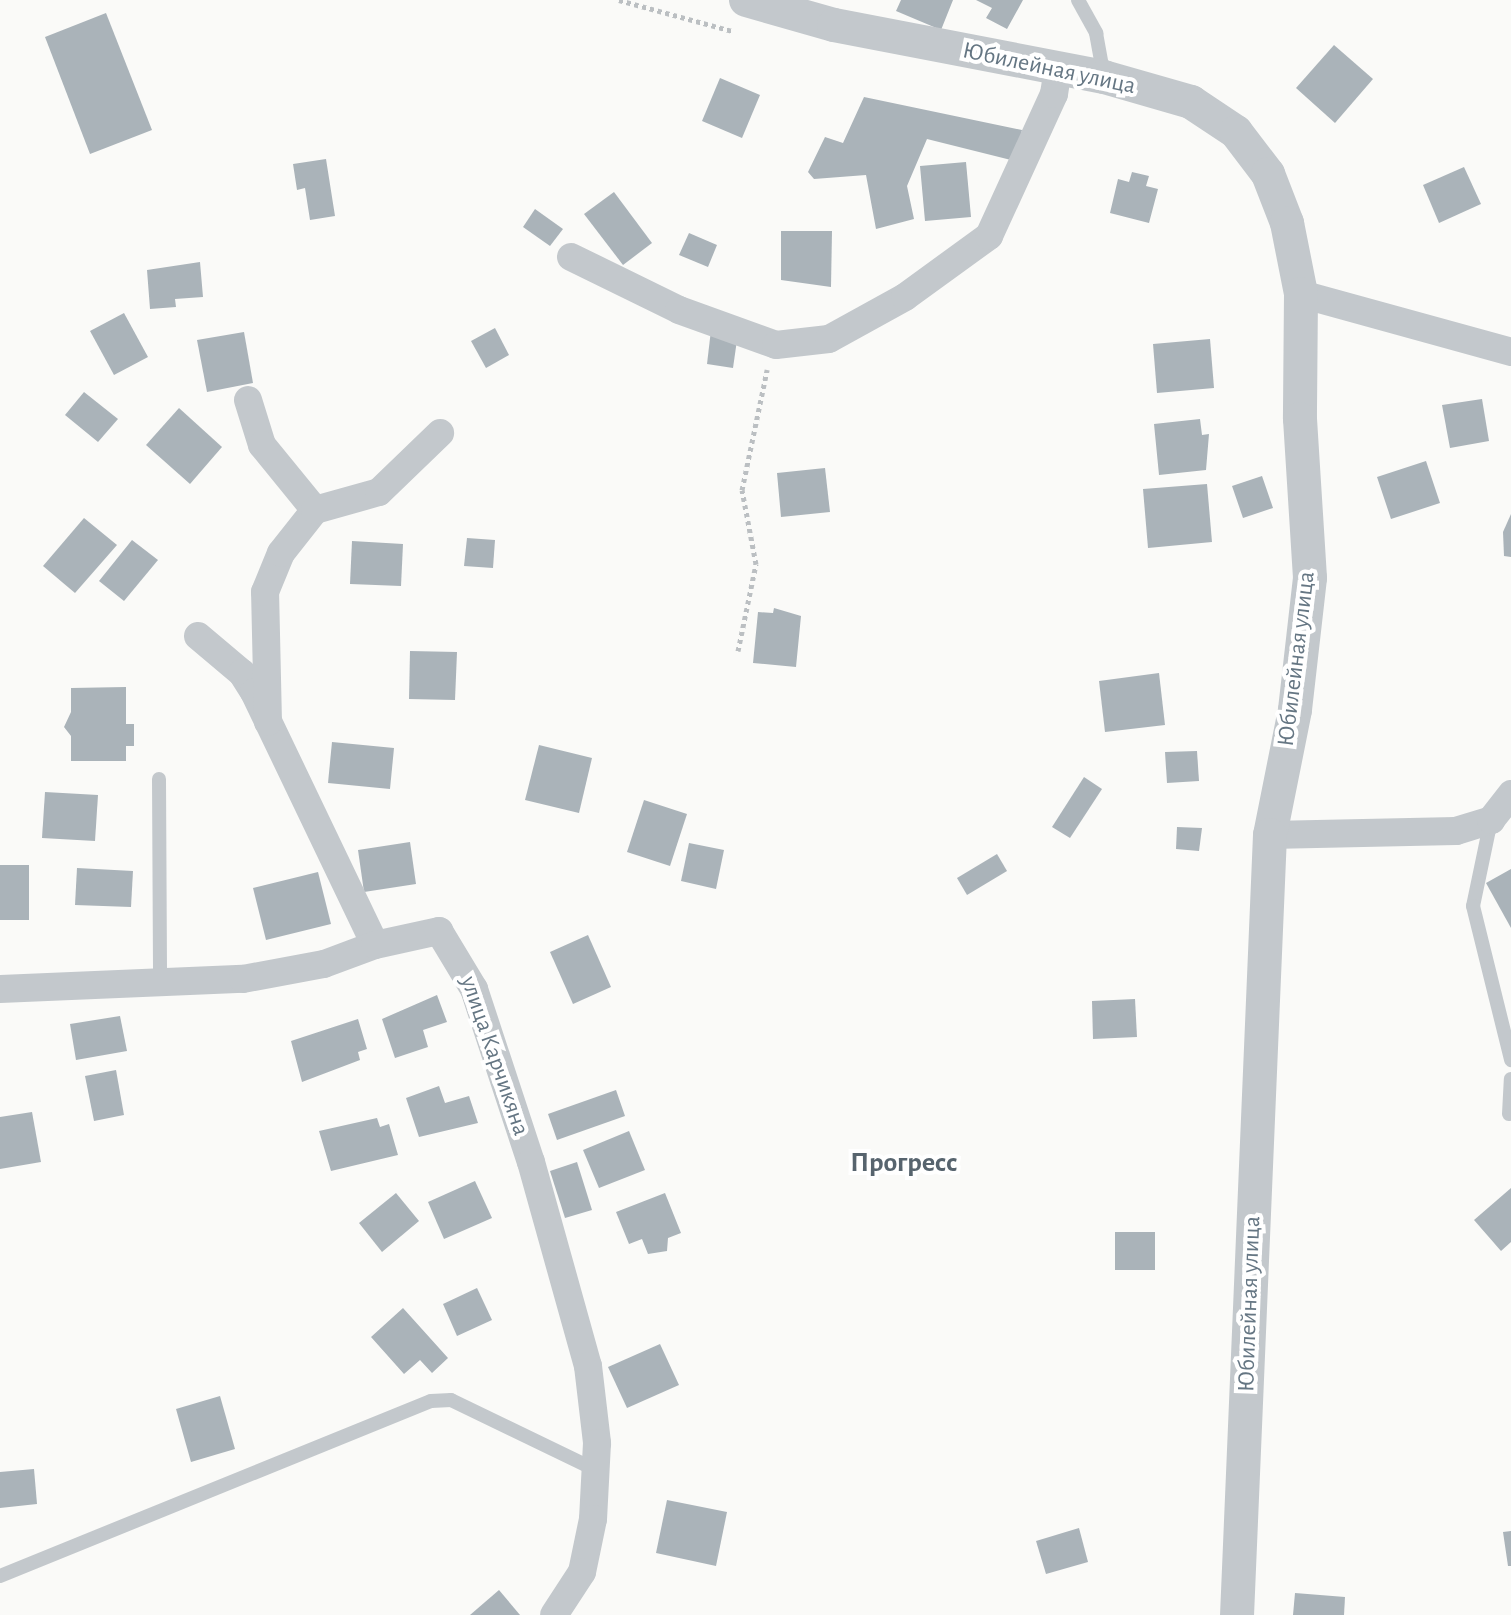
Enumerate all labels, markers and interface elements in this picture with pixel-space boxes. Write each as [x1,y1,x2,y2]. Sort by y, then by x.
street label: Юбилейная улица [960,37,1138,101]
street label: Юбилейная улица [1272,570,1322,748]
street label: улица Карчикяна [453,972,535,1140]
district label: Прогресс [850,1146,958,1180]
street label: Юбилейная улица [1233,1215,1267,1393]

